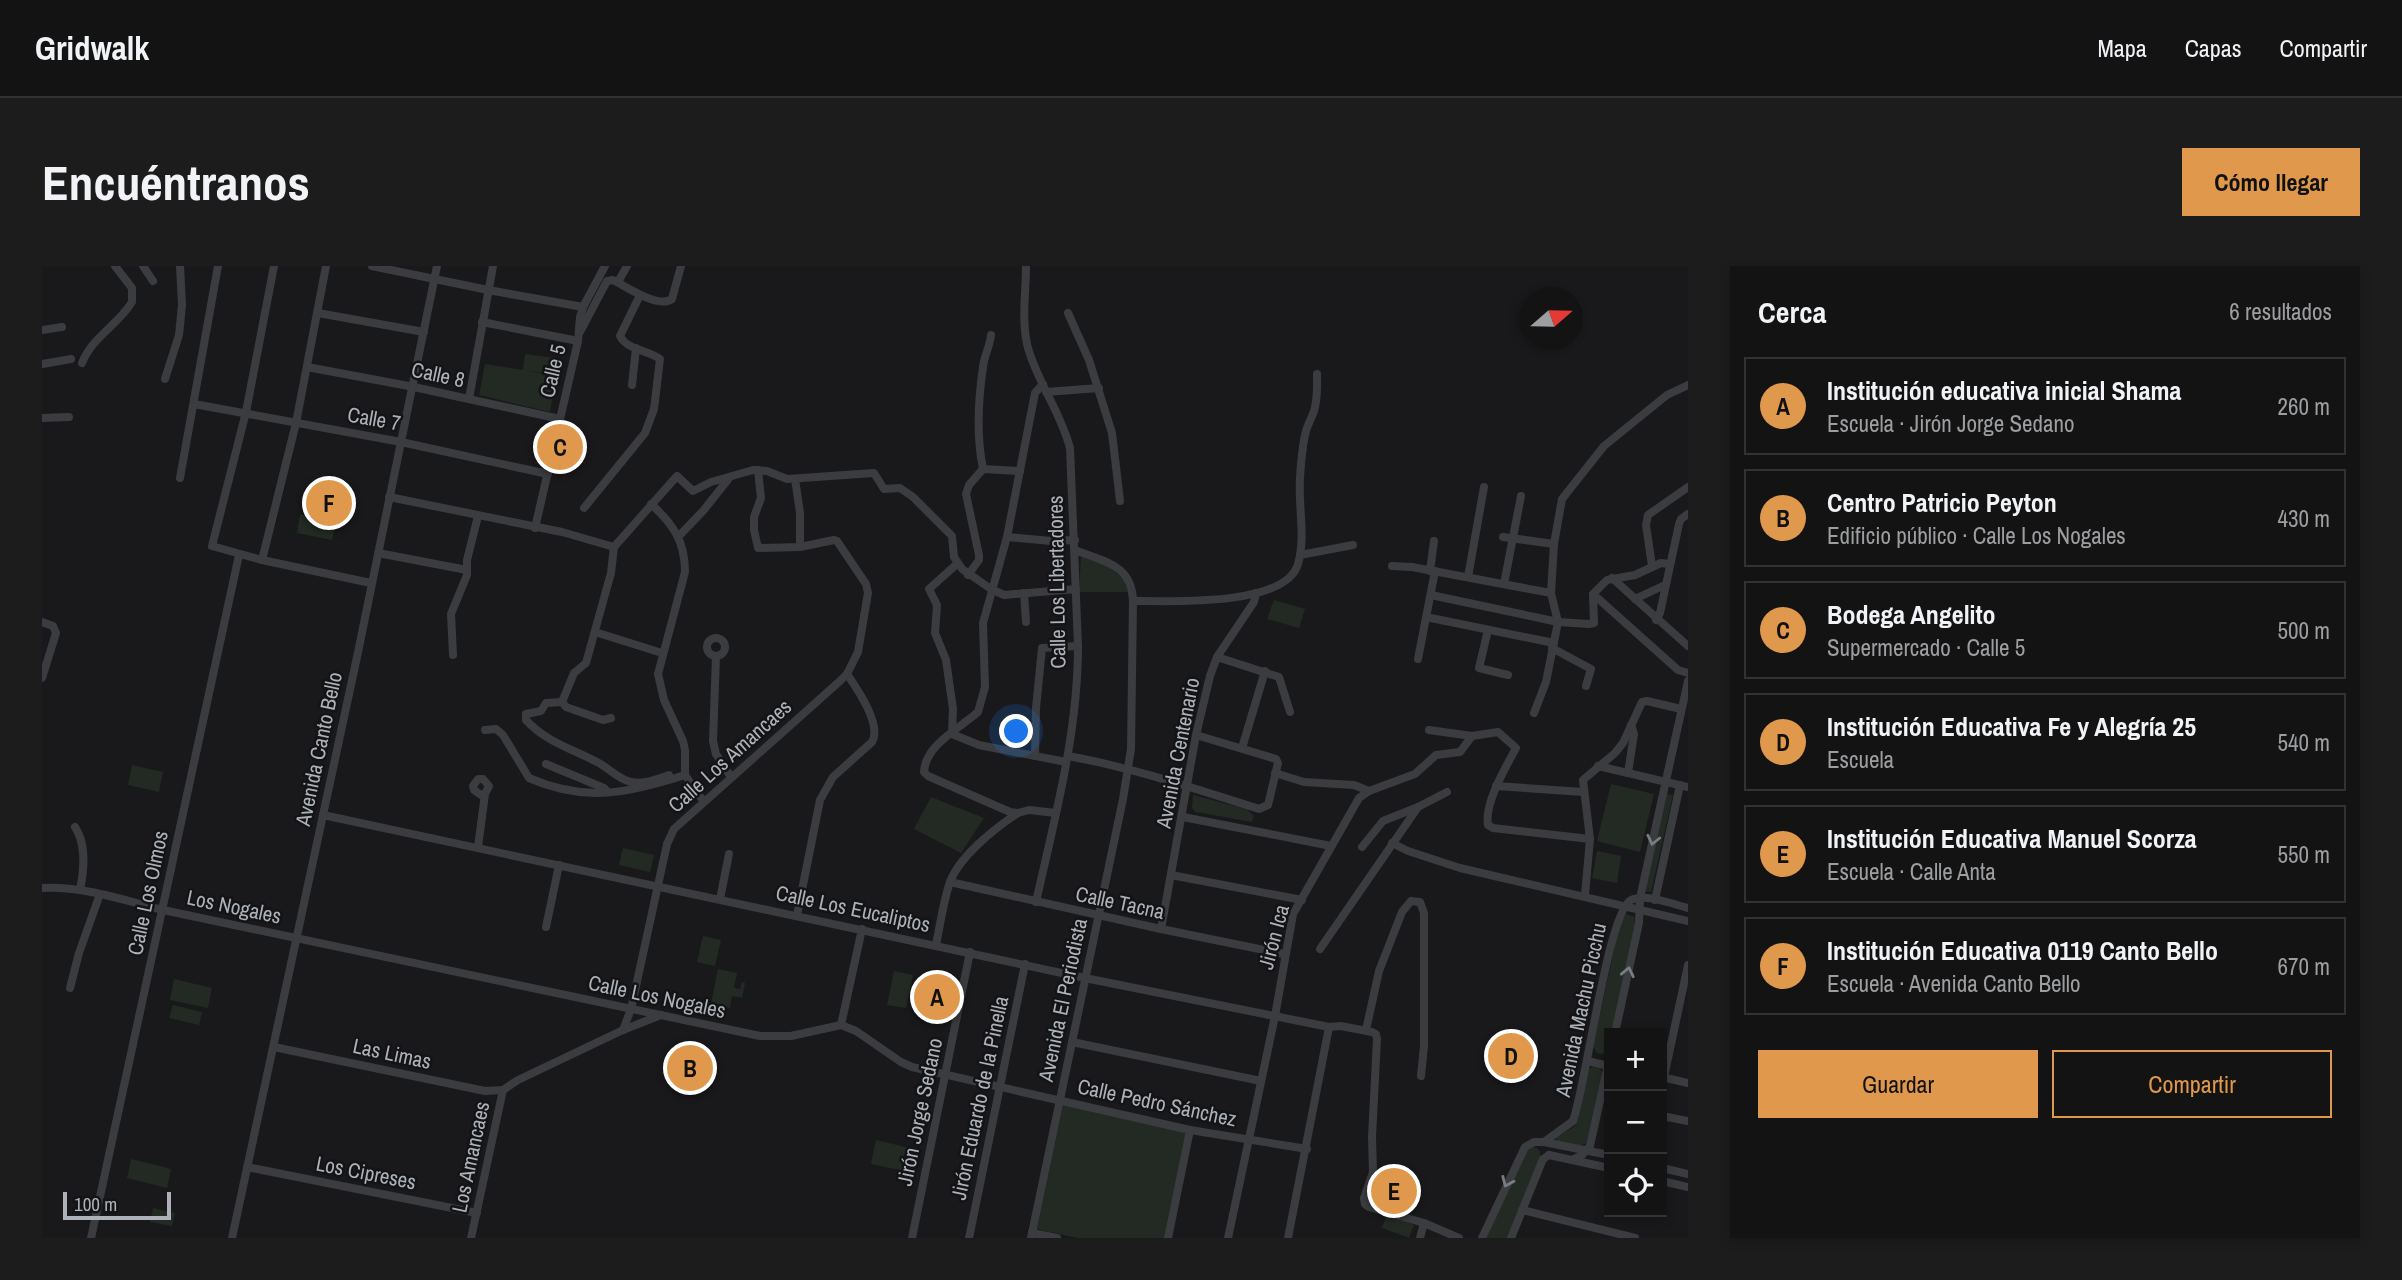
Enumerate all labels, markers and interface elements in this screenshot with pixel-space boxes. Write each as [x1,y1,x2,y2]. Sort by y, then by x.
text: Gridwalk [35,26,149,70]
text: Mapa [2097,32,2147,64]
text: Capas [2185,32,2242,64]
text: Compartir [2280,32,2367,64]
button: Cómo llegar [2182,148,2360,216]
text: Encuéntranos [42,149,310,215]
north arrow [1520,287,1583,350]
text: Cerca [1758,292,1826,332]
text: 6 resultados [2229,296,2332,327]
street label: Calle 5 [532,342,573,400]
street label: Calle 8 [409,355,467,394]
text: Institución educativa inicial Shama [1827,373,2181,408]
text: A [1776,391,1790,422]
text: 260 m [2278,391,2330,422]
street label: Calle 7 [345,400,403,437]
text: Escuela · Jirón Jorge Sedano [1827,408,2074,439]
pin: C [537,421,583,473]
pin: F [306,477,352,529]
text: Centro Patricio Peyton [1827,485,2057,520]
street label: Calle Los Libertadores [1040,495,1073,669]
text: B [1776,503,1790,534]
text: 430 m [2278,503,2330,534]
text: Edificio público · Calle Los Nogales [1827,520,2126,551]
text: Bodega Angelito [1827,597,1996,632]
text: C [1776,615,1790,646]
text: 500 m [2278,615,2330,646]
text: Supermercado · Calle 5 [1827,632,2025,663]
street label: Avenida Canto Bello [288,669,349,830]
street label: Avenida Centenario [1148,675,1206,832]
street label: Calle Los Amancaes [662,692,798,819]
text: Institución Educativa Fe y Alegría 25 [1827,709,2196,744]
your location [999,714,1033,748]
text: D [1776,727,1790,758]
text: 540 m [2278,727,2330,758]
text: Escuela [1827,744,1894,775]
text: Institución Educativa Manuel Scorza [1827,821,2197,856]
street label: Calle Los Olmos [120,828,175,958]
one-way arrow [1647,834,1661,846]
text: E [1777,839,1789,870]
text: 550 m [2278,839,2330,870]
text: Escuela · Calle Anta [1827,856,1996,887]
street label: Calle Los Eucaliptos [773,878,933,939]
street label: Calle Tacna [1073,879,1168,926]
street label: Los Nogales [184,882,284,931]
street label: Jirón Ica [1251,901,1296,973]
street label: Avenida El Periodista [1031,915,1094,1085]
street label: Avenida Machu Picchu [1548,920,1613,1100]
text: Institución Educativa 0119 Canto Bello [1827,933,2218,968]
text: F [1777,951,1789,982]
text: 670 m [2278,951,2330,982]
one-way arrow [1620,966,1635,978]
street label: Calle Los Nogales [586,968,728,1025]
text: Escuela · Avenida Canto Bello [1827,968,2080,999]
pin: A [914,971,960,1023]
street label: Jirón Eduardo de la Pinella [944,993,1015,1203]
map controls [1604,1028,1667,1217]
button: + [1604,1028,1667,1091]
pin: D [1488,1030,1534,1082]
street label: Las Limas [350,1031,434,1076]
street label: Jirón Jorge Sedano [890,1035,949,1188]
pin: B [667,1042,713,1094]
button: Guardar [1758,1050,2038,1118]
button: Compartir [2052,1050,2332,1118]
street label: Calle Pedro Sánchez [1075,1072,1240,1134]
button: − [1604,1091,1667,1154]
street label: Los Amancaes [445,1099,496,1215]
street label: Los Cipreses [314,1149,419,1196]
button: locate [1604,1154,1667,1217]
pin: E [1371,1165,1417,1217]
one-way arrow [1501,1175,1515,1188]
scale bar [63,1189,172,1221]
text: 100 m [74,1191,117,1217]

